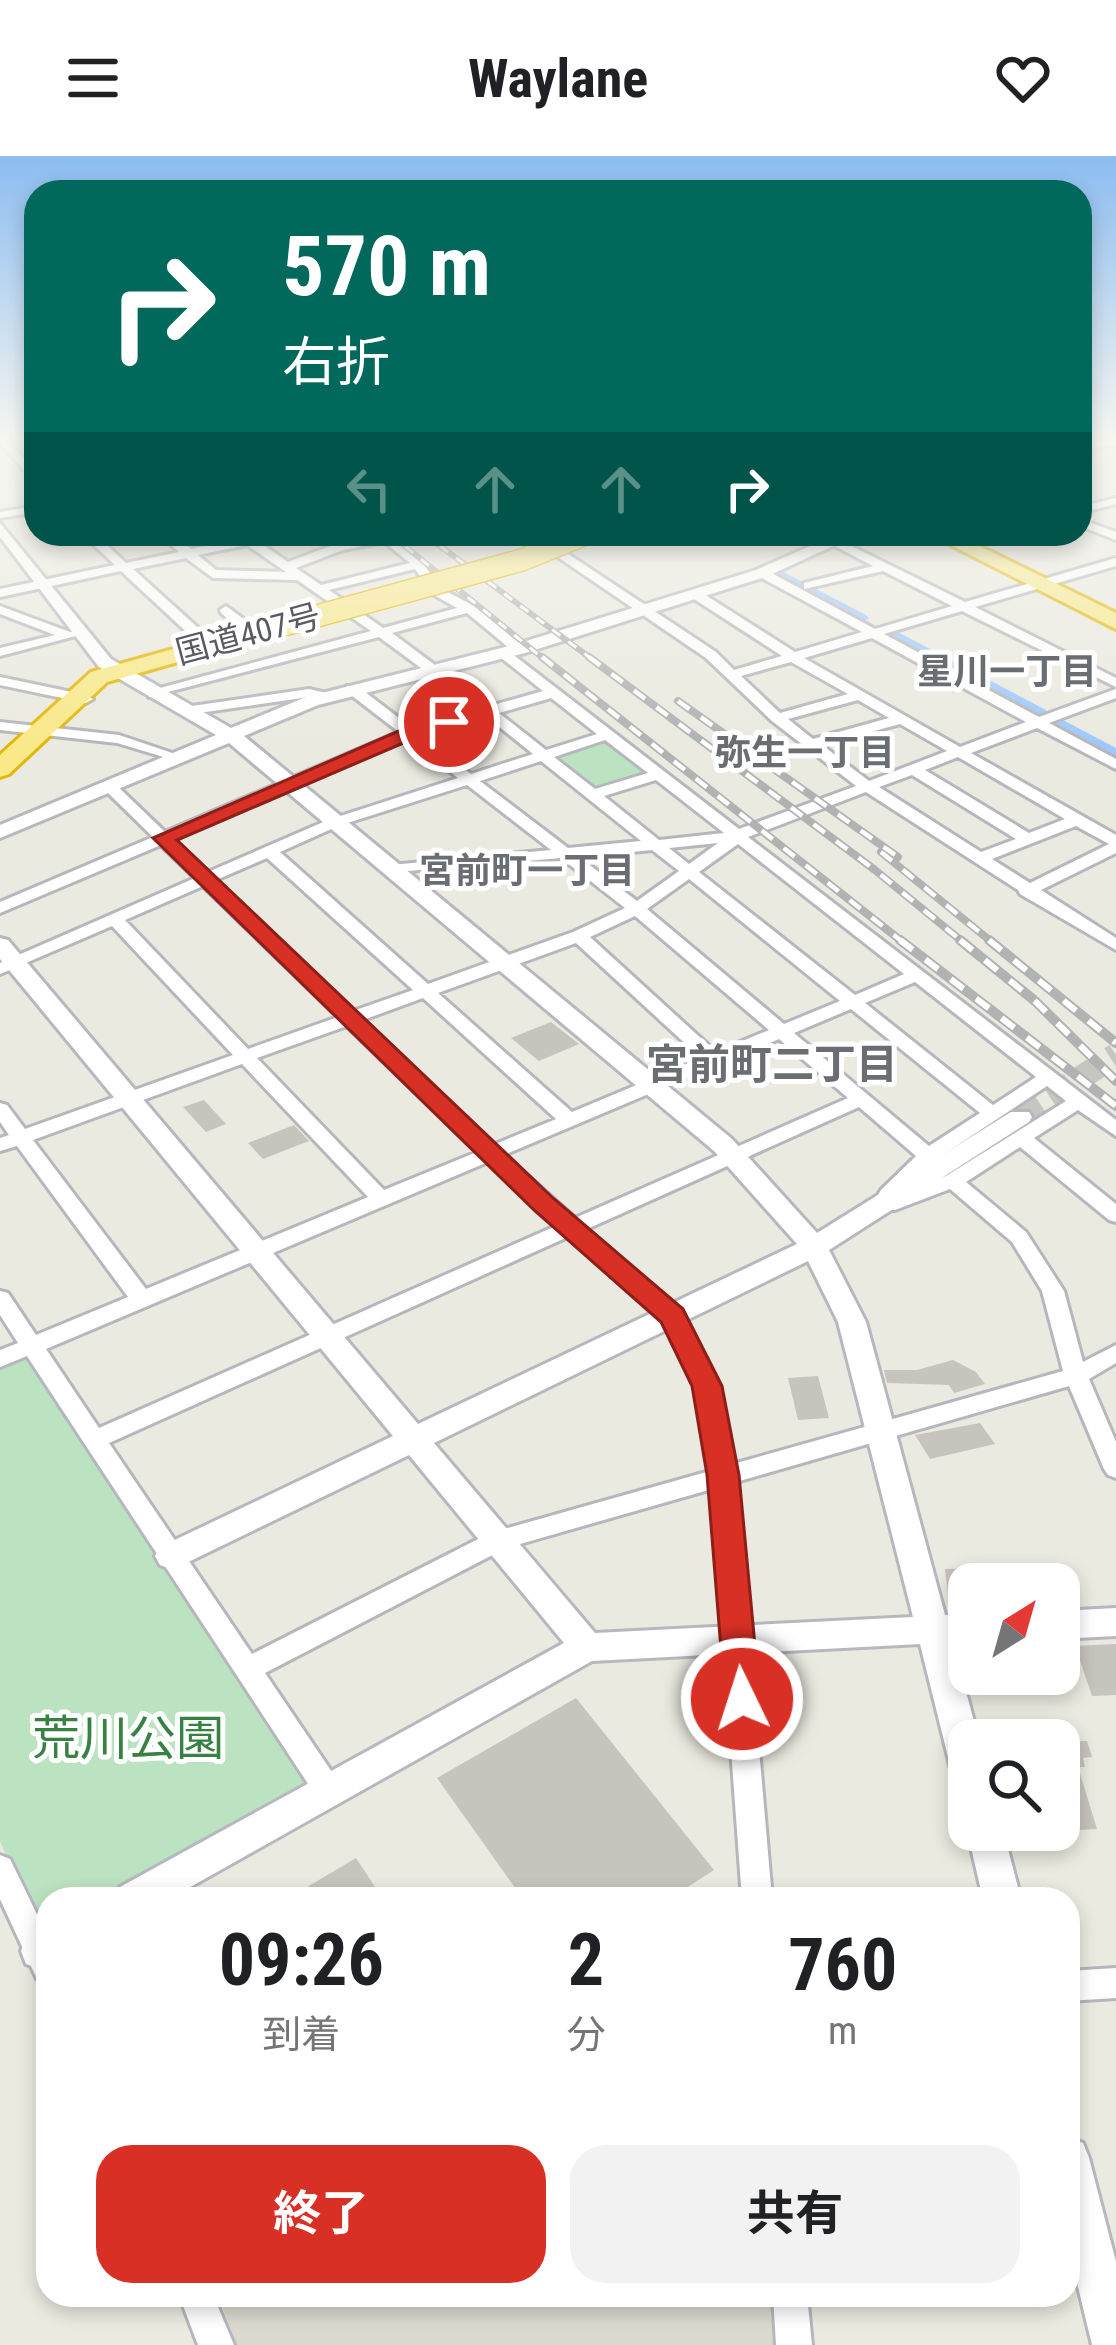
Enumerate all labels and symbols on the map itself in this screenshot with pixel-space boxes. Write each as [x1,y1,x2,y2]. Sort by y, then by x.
street label: 国道407号 [172,596,324,672]
district label: 星川一丁目 [917,651,1097,693]
pin [398,671,500,773]
district label: 弥生一丁目 [715,732,895,774]
district label: 宮前町一丁目 [419,850,635,892]
district label: 宮前町二丁目 [646,1040,898,1089]
north arrow [948,1563,1080,1695]
position arrow [679,1636,805,1762]
park label: 荒川公園 [32,1710,224,1767]

